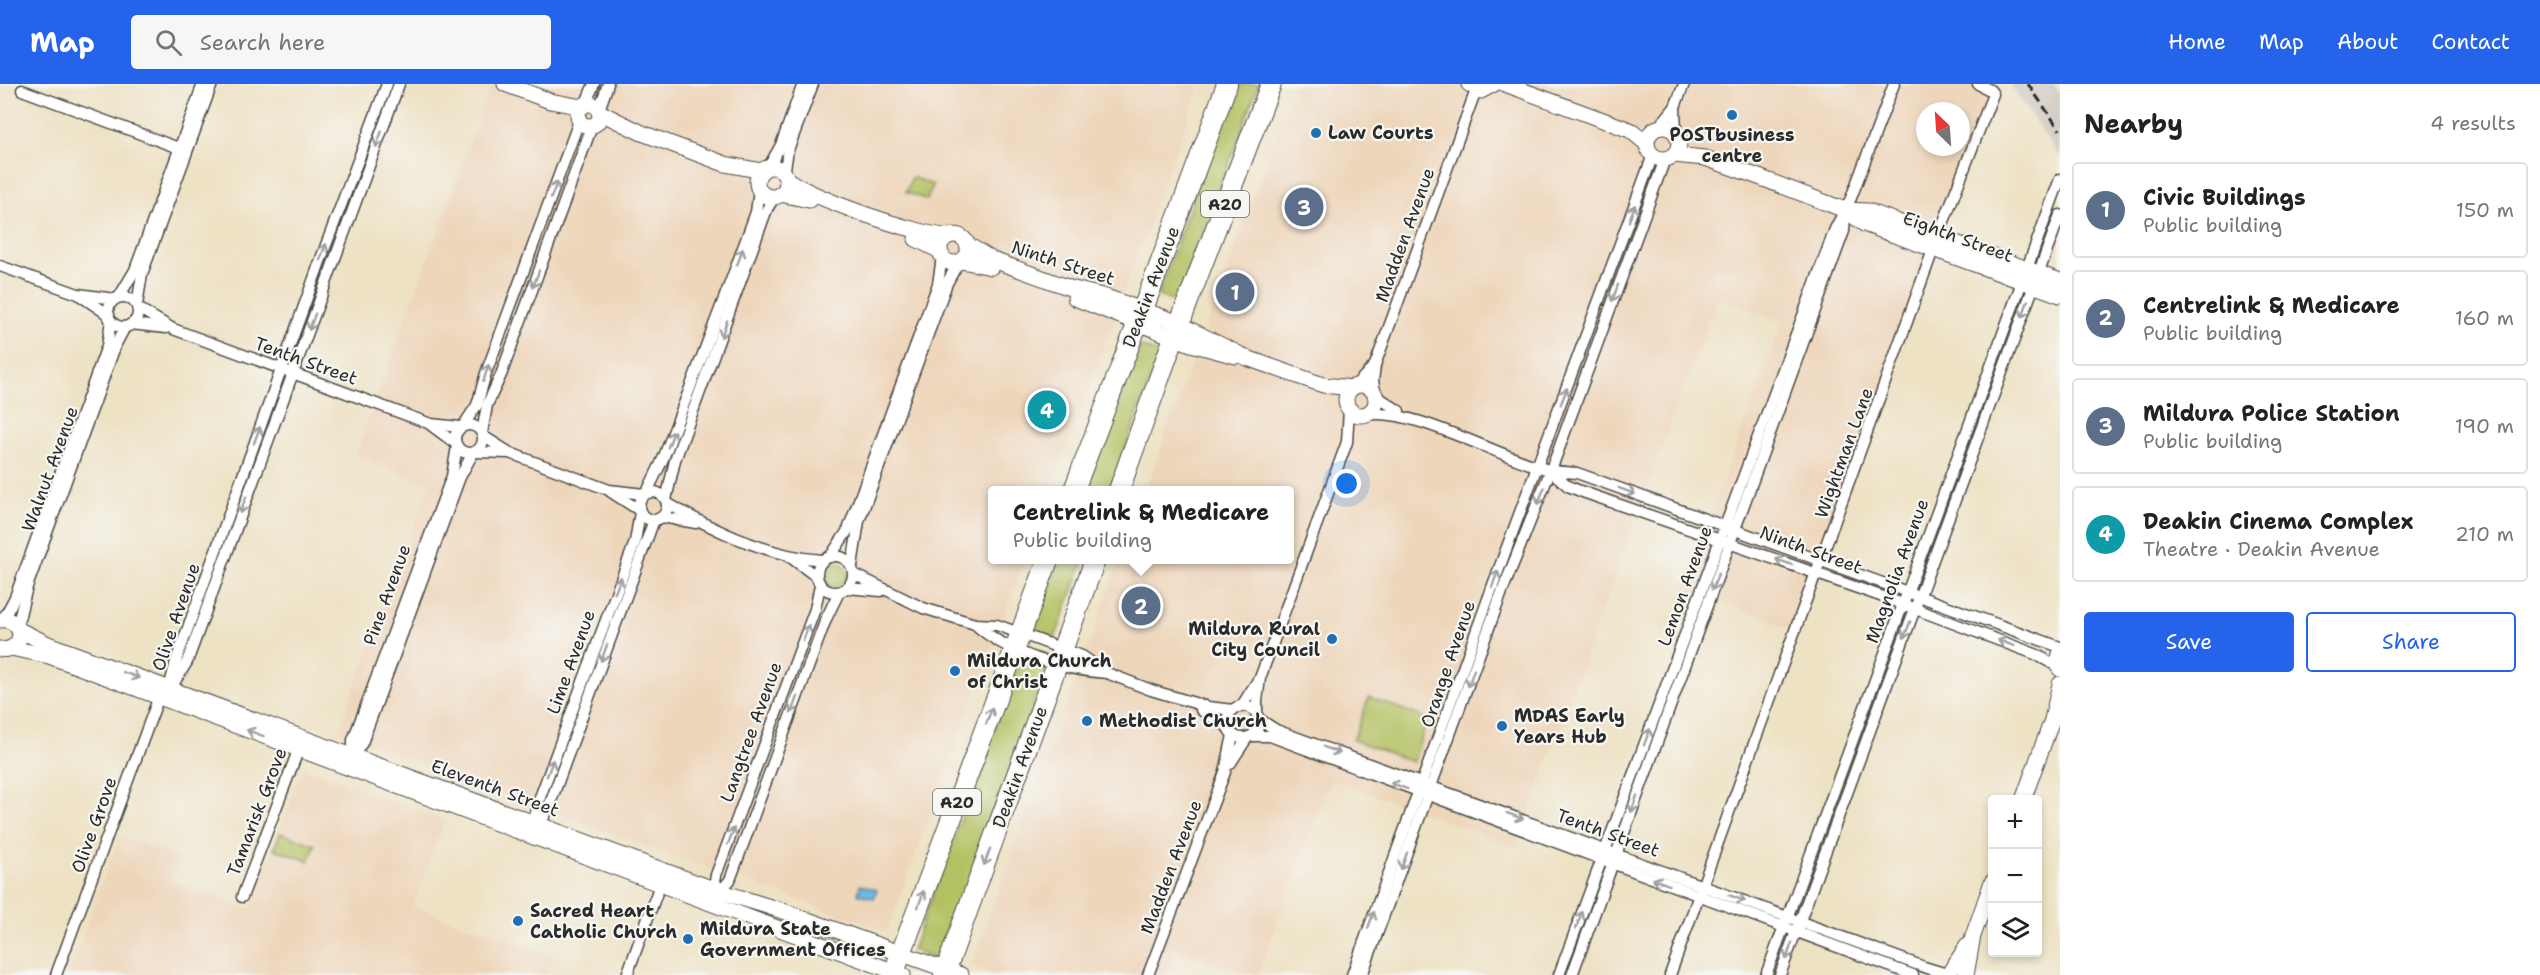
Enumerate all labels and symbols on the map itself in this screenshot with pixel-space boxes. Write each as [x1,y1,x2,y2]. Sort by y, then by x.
north arrow [1916,102,1970,156]
marker: POSTbusiness centre [1725,108,1739,122]
place label: Law Courts [1328,121,1434,145]
place label: POSTbusiness centre [1670,123,1794,168]
marker: Law Courts [1309,126,1323,140]
one-way arrow [372,129,383,148]
street label: Madden Avenue [1370,164,1440,306]
one-way arrow [549,181,560,200]
pin: 3 [1284,184,1324,230]
road number: A20 [1201,191,1249,217]
one-way arrow [1627,205,1638,223]
street label: Eighth Street [1899,206,2017,268]
street label: Deakin Avenue [1117,223,1185,351]
street label: Ninth Street [1008,235,1118,291]
one-way arrow [319,243,330,261]
one-way arrow [735,248,746,267]
one-way arrow [530,270,541,288]
pin: 1 [1216,270,1254,314]
one-way arrow [1609,283,1620,302]
one-way arrow [2019,299,2030,318]
one-way arrow [306,312,317,331]
one-way arrow [717,319,728,338]
street label: Tenth Street [251,331,361,391]
one-way arrow [482,364,493,383]
street label: Wightman Lane [1809,384,1879,522]
one-way arrow [1559,387,1570,406]
pin: 4 [1028,388,1066,432]
street label: Walnut Avenue [16,403,84,535]
one-way arrow [253,426,264,445]
one-way arrow [666,430,677,449]
your location [1332,469,1361,498]
one-way arrow [1535,486,1546,504]
one-way arrow [1617,486,1636,497]
one-way arrow [237,495,248,513]
street label: Magnolia Avenue [1860,496,1934,646]
street label: Ninth Street [1756,520,1866,580]
street label: Lemon Avenue [1652,523,1718,649]
street label: Pine Avenue [358,541,416,649]
one-way arrow [1775,555,1793,566]
street label: Olive Avenue [146,560,206,674]
one-way arrow [1491,570,1502,589]
one-way arrow [1709,572,1720,591]
one-way arrow [613,576,624,595]
pin: 2 [1122,584,1160,628]
street label: Orange Avenue [1415,597,1481,731]
street label: Lime Avenue [541,606,601,718]
place label: Mildura Rural City Council [1188,617,1320,662]
one-way arrow [1901,620,1912,639]
one-way arrow [801,624,812,643]
marker: Mildura Rural City Council [1325,632,1339,646]
one-way arrow [1997,637,2016,648]
one-way arrow [597,643,608,662]
place label: Mildura Church of Christ [967,649,1112,694]
street label: Langtree Avenue [714,659,788,805]
marker: Mildura Church of Christ [948,664,962,678]
one-way arrow [1465,668,1476,687]
one-way arrow [122,670,140,681]
one-way arrow [788,695,799,714]
street label: Deakin Avenue [987,703,1053,831]
place label: MDAS Early Years Hub [1514,704,1625,749]
one-way arrow [984,707,995,726]
place label: Methodist Church [1099,709,1267,733]
marker: Methodist Church [1080,714,1094,728]
marker: MDAS Early Years Hub [1495,719,1509,733]
one-way arrow [246,727,264,738]
one-way arrow [1643,728,1654,747]
street label: Tamarisk Grove [221,744,293,880]
one-way arrow [1322,745,1340,756]
street label: Eleventh Street [428,754,562,822]
one-way arrow [546,759,557,778]
street label: Olive Grove [66,774,122,876]
one-way arrow [1390,779,1409,790]
road number: A20 [933,789,981,815]
one-way arrow [1628,795,1639,813]
street label: Madden Avenue [1134,797,1208,937]
street label: Tenth Street [1553,803,1663,863]
one-way arrow [1505,812,1524,823]
one-way arrow [726,827,737,845]
one-way arrow [980,847,991,866]
one-way arrow [1398,851,1409,870]
one-way arrow [1652,876,1671,887]
one-way arrow [916,890,927,909]
one-way arrow [1727,894,1746,905]
place label: Sacred Heart Catholic Church [530,899,677,944]
one-way arrow [1367,911,1378,930]
one-way arrow [1575,911,1586,930]
marker: Sacred Heart Catholic Church [511,914,525,928]
place label: Mildura State Government Offices [700,917,886,962]
marker: Mildura State Government Offices [681,932,695,946]
one-way arrow [1782,941,1793,960]

